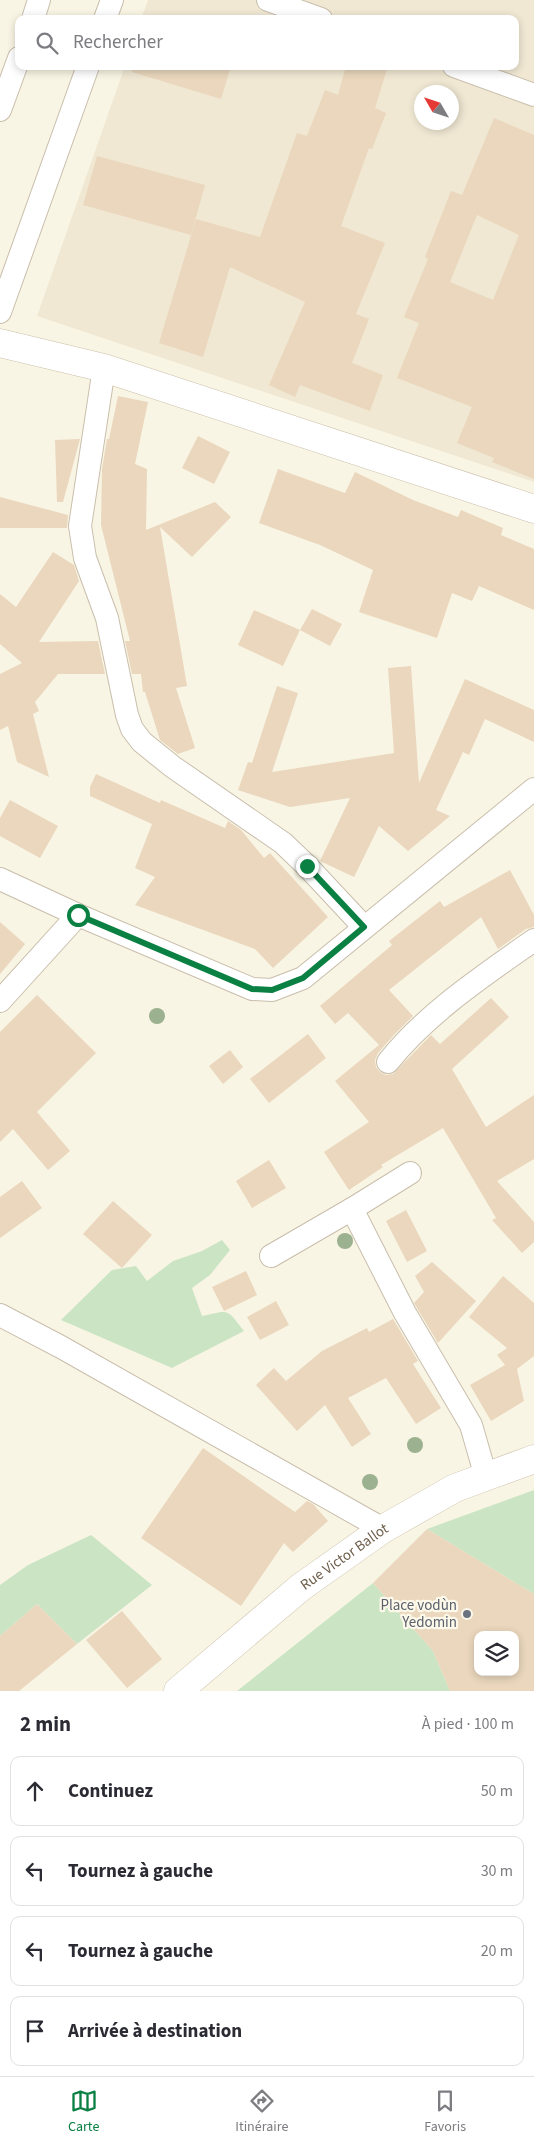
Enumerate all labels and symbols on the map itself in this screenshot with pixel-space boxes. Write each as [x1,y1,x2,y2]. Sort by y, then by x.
north arrow [414,85,459,130]
route end [296,855,319,878]
route start [67,904,90,927]
street label: Rue Victor Ballot [296,1518,392,1595]
place label: Place vodùn Yedomin [380,1595,457,1633]
marker: Place vodùn Yedomin [461,1608,473,1620]

